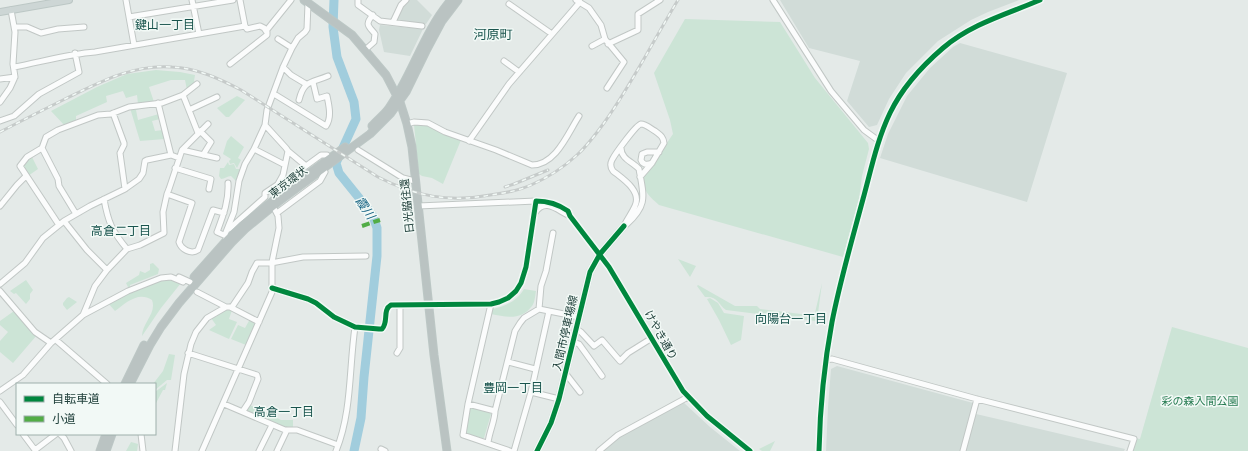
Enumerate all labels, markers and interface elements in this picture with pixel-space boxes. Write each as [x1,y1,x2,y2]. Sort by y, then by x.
district label: 鍵山一丁目 [135,17,195,31]
district label: 河原町 [473,26,513,42]
street label: 東京環状 [266,163,310,200]
street label: 日光脇往還 [397,178,416,234]
water label: 霞川 [353,194,379,223]
district label: 高倉二丁目 [91,223,151,237]
street label: 入間市停車場線 [550,294,580,372]
street label: けやき通り [642,308,680,362]
district label: 向陽台一丁目 [755,311,827,325]
district label: 豊岡一丁目 [483,380,543,394]
legend [16,383,156,435]
text: 自転車道 [52,391,100,405]
park label: 彩の森入間公園 [1162,394,1239,407]
district label: 高倉一丁目 [254,404,314,418]
text: 小道 [52,411,76,425]

